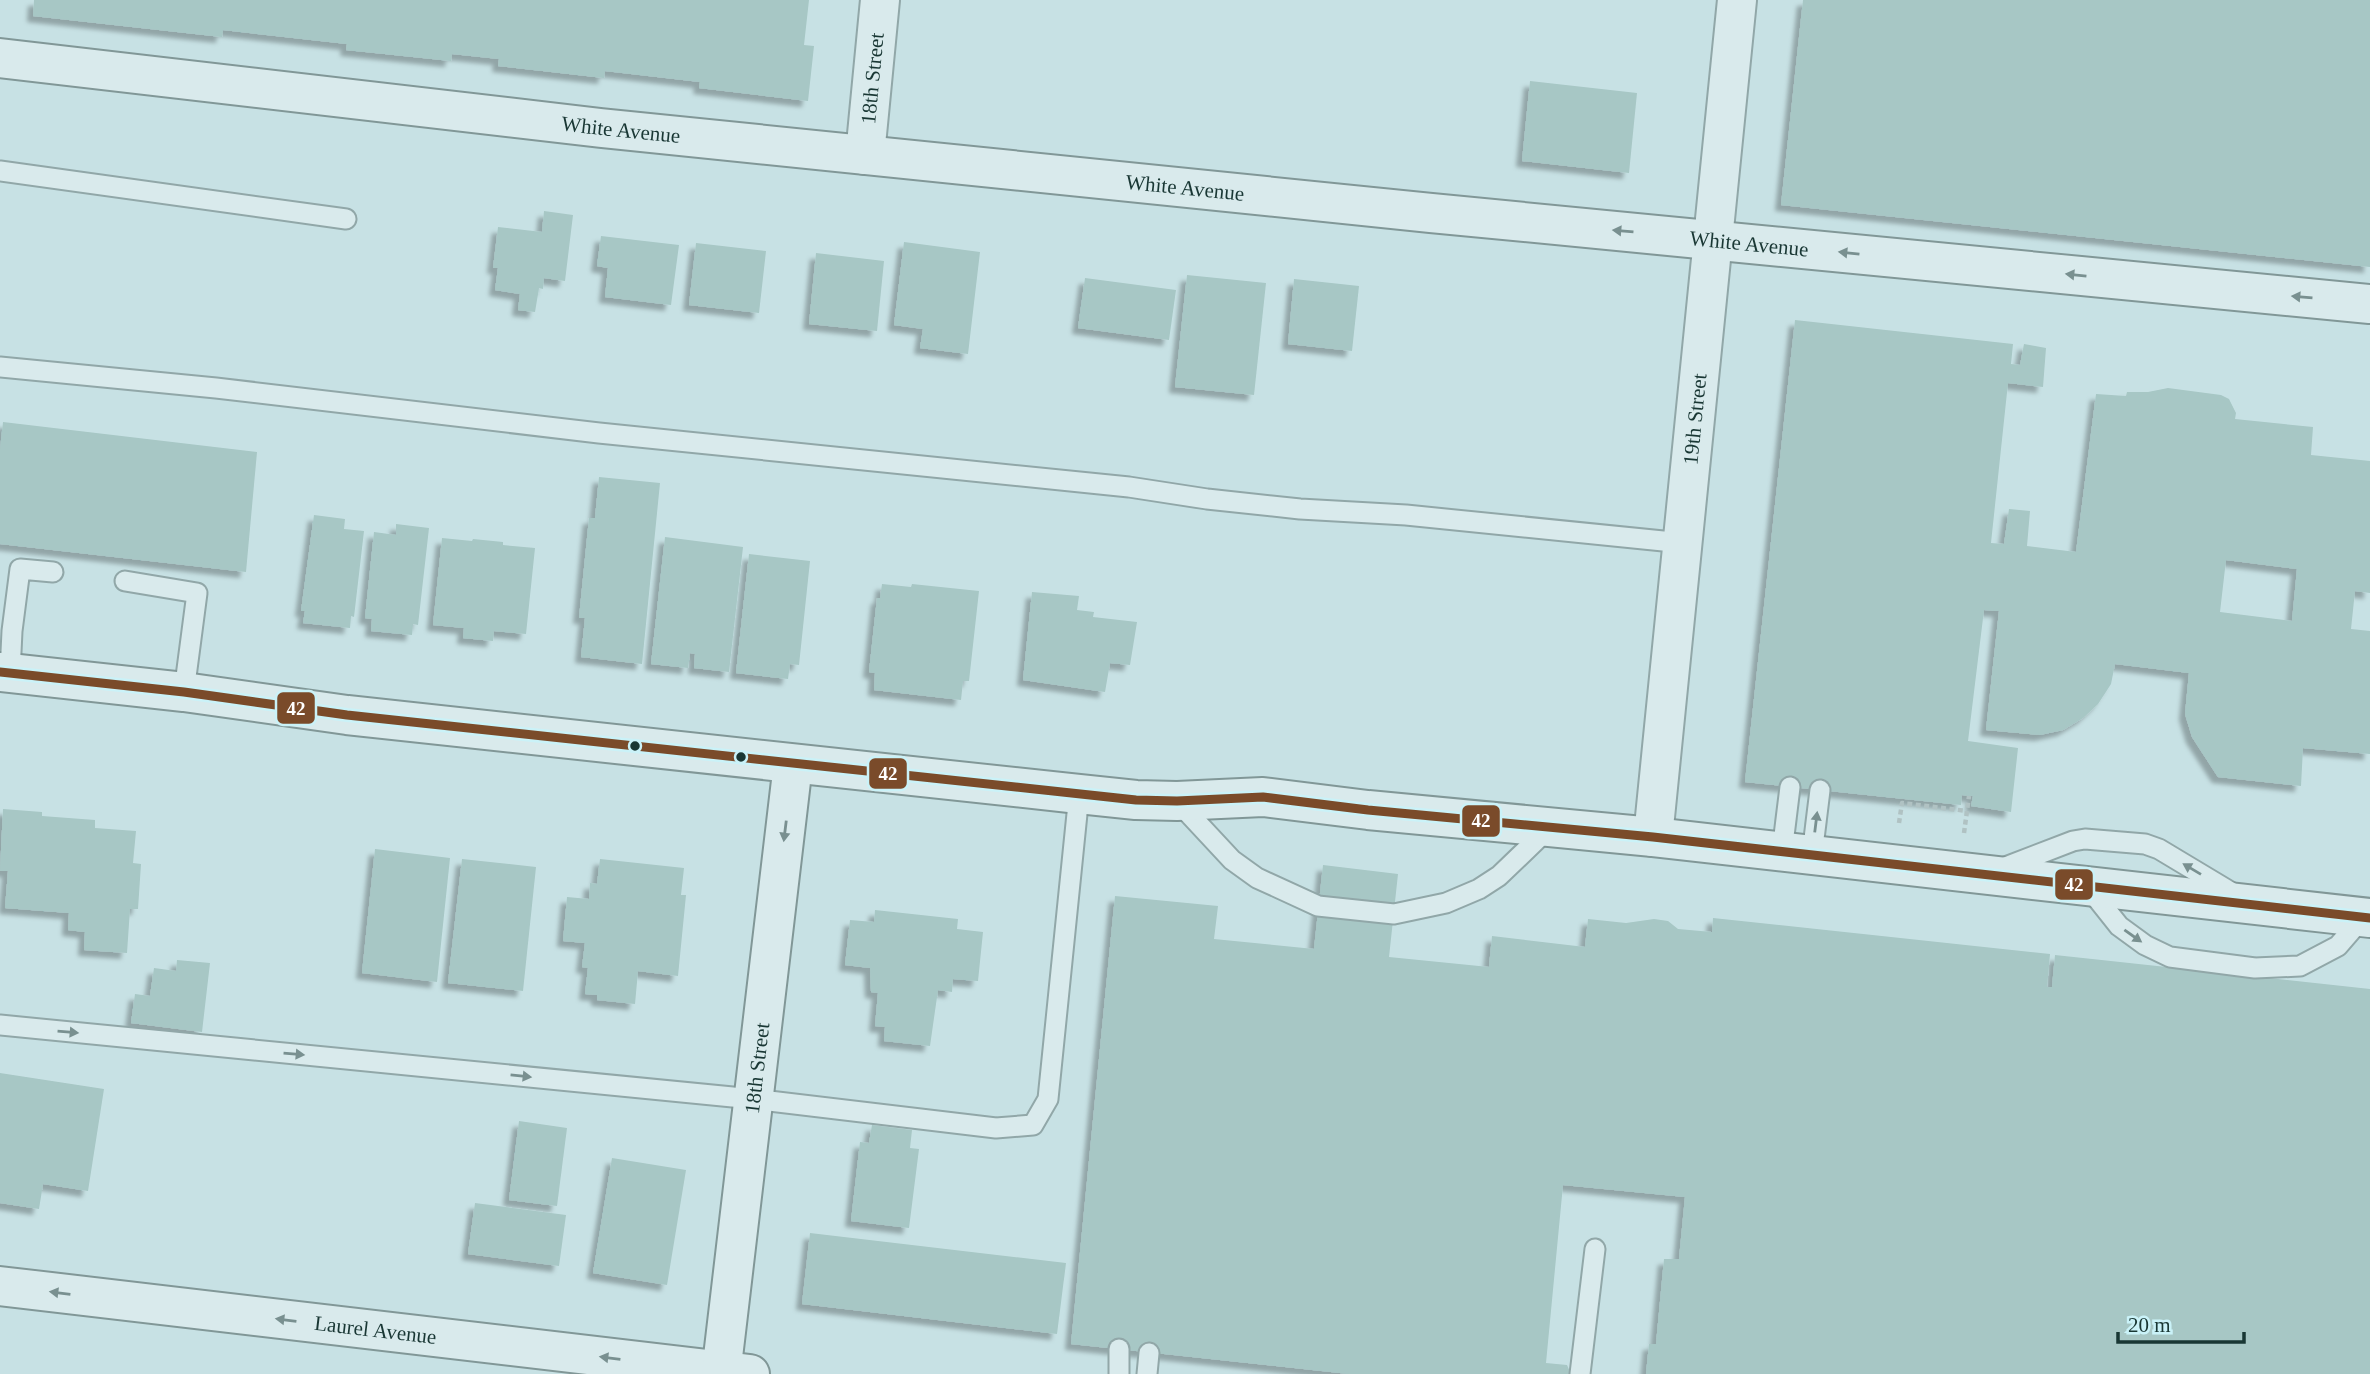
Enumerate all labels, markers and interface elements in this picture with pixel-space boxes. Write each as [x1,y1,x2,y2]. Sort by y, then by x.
street label: 18th Street [856,31,889,125]
street label: White Avenue [560,111,681,148]
street label: White Avenue [1124,170,1245,206]
one-way arrow [1612,225,1634,236]
street label: White Avenue [1689,226,1810,262]
one-way arrow [1838,247,1860,258]
one-way arrow [2064,269,2086,280]
one-way arrow [2291,292,2313,303]
street label: 19th Street [1678,372,1711,466]
line badge: 42 [276,691,316,725]
text: 42 [287,698,306,719]
unlabelled marker [628,739,642,753]
unlabelled marker [734,750,748,764]
line badge: 42 [868,757,908,790]
text: 42 [879,763,898,784]
line badge: 42 [1461,804,1501,838]
text: 42 [1472,810,1491,831]
one-way arrow [1811,811,1822,833]
one-way arrow [780,821,791,843]
one-way arrow [2182,862,2201,875]
line badge: 42 [2054,868,2094,901]
text: 42 [2065,874,2084,895]
one-way arrow [2123,929,2142,942]
street label: 18th Street [740,1021,774,1115]
one-way arrow [57,1027,79,1038]
one-way arrow [284,1049,306,1060]
one-way arrow [510,1071,532,1082]
one-way arrow [49,1287,71,1298]
scale bar [2118,1300,2244,1344]
street label: Laurel Avenue [313,1311,438,1349]
text: 20 m [2128,1313,2171,1337]
one-way arrow [275,1314,297,1325]
one-way arrow [598,1352,620,1363]

